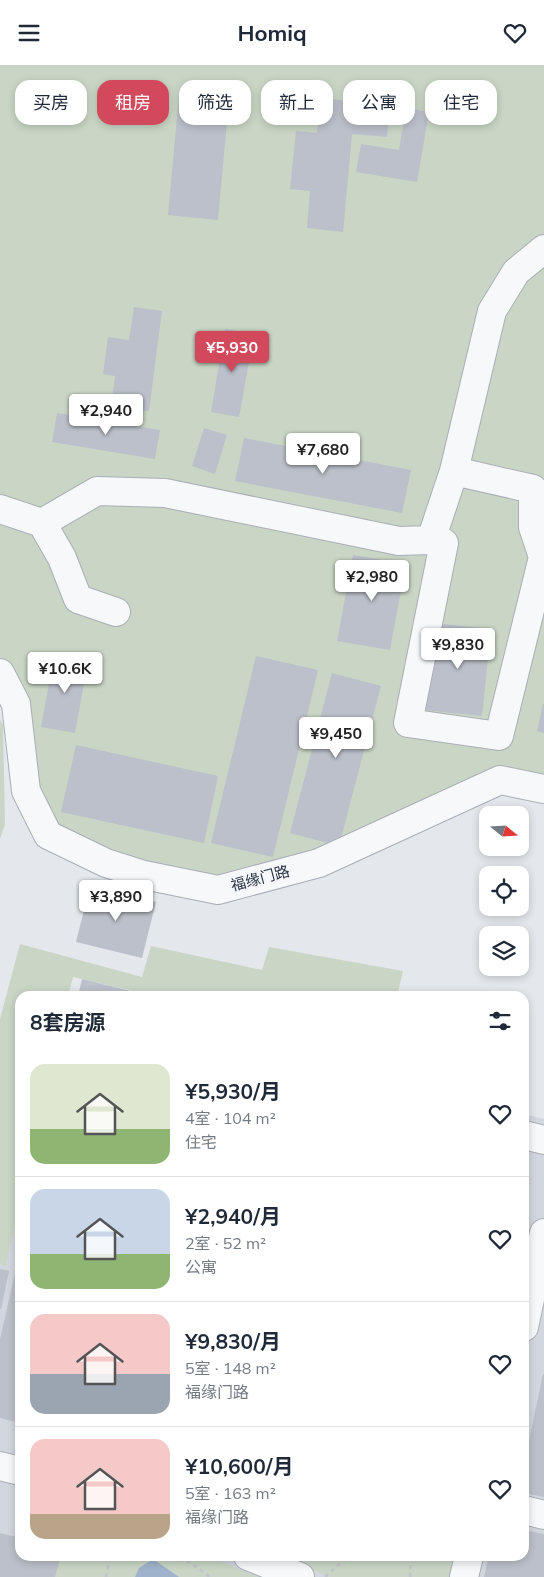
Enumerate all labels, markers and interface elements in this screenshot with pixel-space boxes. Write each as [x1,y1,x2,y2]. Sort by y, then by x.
icon: menu [15,19,43,47]
text: Homiq [237,19,307,47]
icon: heart [501,19,529,47]
chip: 买房 [15,80,87,125]
chip: 租房 [97,80,169,125]
chip: 筛选 [179,80,251,125]
chip: 新上 [261,80,333,125]
chip: 公寓 [343,80,415,125]
chip: 住宅 [425,80,497,125]
pin: ¥5,930 [191,331,273,373]
text: ¥5,930 [206,337,258,357]
pin: ¥2,940 [65,393,147,436]
text: ¥2,940 [80,400,132,420]
pin: ¥7,680 [282,433,364,475]
text: ¥7,680 [297,439,349,459]
pin: ¥2,980 [331,559,413,602]
text: ¥2,980 [346,566,398,586]
pin: ¥9,830 [417,627,499,670]
text: ¥9,830 [432,634,484,654]
pin: ¥10.6K [24,651,106,694]
text: ¥10.6K [38,658,92,678]
pin: ¥9,450 [295,717,377,759]
text: ¥9,450 [310,723,362,743]
north arrow [479,806,529,856]
map controls [479,806,529,976]
street label: 福缘门路 [229,861,291,895]
button: locate [479,866,529,916]
pin: ¥3,890 [75,879,157,922]
text: ¥3,890 [90,886,142,906]
button: layers [479,926,529,976]
icon: filters [486,1007,514,1035]
text: 8套房源 [30,1009,106,1035]
text: ¥5,930/月 [185,1078,281,1104]
icon: home [70,1084,130,1144]
icon: heart [486,1100,514,1128]
text: 4室 · 104 m² [185,1108,276,1128]
text: 住宅 [185,1132,217,1152]
text: ¥2,940/月 [185,1203,281,1229]
icon: home [70,1209,130,1269]
icon: heart [486,1225,514,1253]
text: 2室 · 52 m² [185,1233,266,1253]
text: 公寓 [185,1257,217,1277]
text: ¥9,830/月 [185,1328,281,1354]
icon: home [70,1334,130,1394]
icon: heart [486,1350,514,1378]
text: 5室 · 148 m² [185,1358,276,1378]
text: 福缘门路 [185,1382,249,1402]
text: ¥10,600/月 [185,1453,293,1479]
icon: home [70,1459,130,1519]
icon: heart [486,1475,514,1503]
text: 5室 · 163 m² [185,1483,276,1503]
text: 福缘门路 [185,1507,249,1527]

